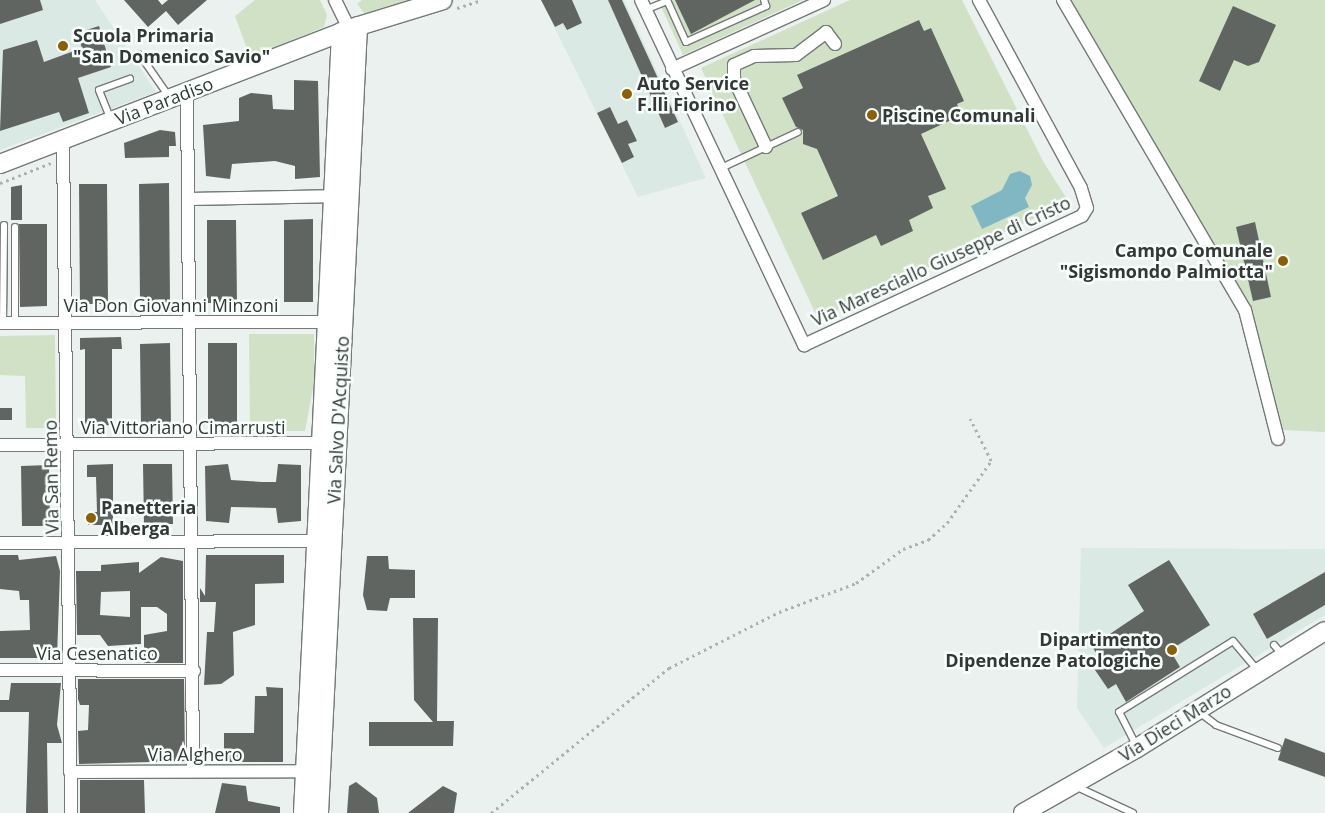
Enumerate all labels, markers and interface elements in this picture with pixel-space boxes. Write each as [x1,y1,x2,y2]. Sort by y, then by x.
place label: Scuola Primaria "San Domenico Savio" [73,25,270,68]
marker: Scuola Primaria "San Domenico Savio" [57,40,69,52]
street label: Via Paradiso [112,72,216,130]
place label: Auto Service F.lli Fiorino [637,73,749,116]
marker: Auto Service F.lli Fiorino [621,88,633,100]
place label: Piscine Comunali [882,104,1035,126]
marker: Piscine Comunali [866,109,878,121]
street label: Via Maresciallo Giuseppe di Cristo [808,191,1074,331]
place label: Campo Comunale "Sigismondo Palmiotta" [1060,240,1273,282]
marker: Campo Comunale "Sigismondo Palmiotta" [1277,255,1289,267]
street label: Via Don Giovanni Minzoni [64,294,278,316]
street label: Via Salvo D'Acquisto [323,335,353,505]
street label: Via Vittoriano Cimarrusti [80,416,286,438]
street label: Via San Remo [39,420,63,534]
place label: Panetteria Alberga [101,497,196,540]
marker: Panetteria Alberga [85,512,97,524]
place label: Dipartimento Dipendenze Patologiche [945,629,1161,672]
street label: Via Cesenatico [36,642,158,664]
marker: Dipartimento Dipendenze Patologiche [1165,643,1179,657]
street label: Via Dieci Marzo [1115,680,1235,766]
street label: Via Alghero [148,743,242,765]

